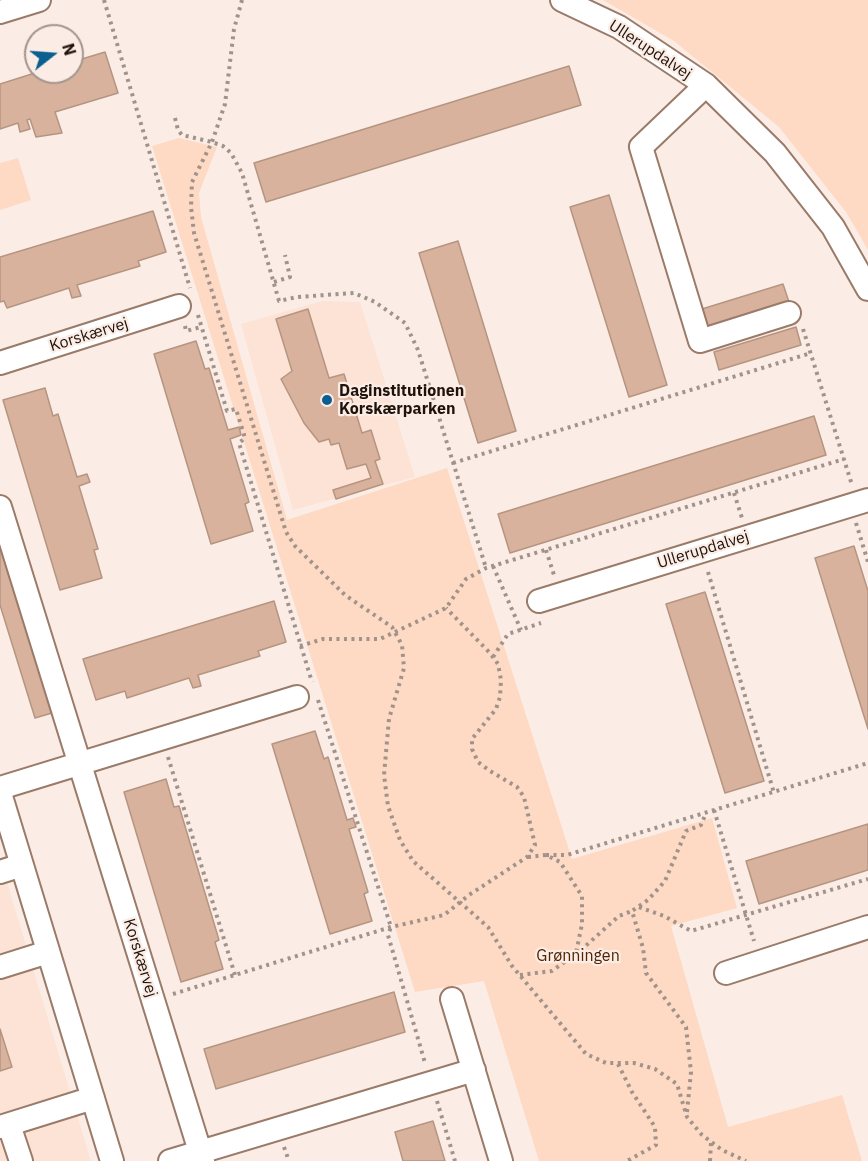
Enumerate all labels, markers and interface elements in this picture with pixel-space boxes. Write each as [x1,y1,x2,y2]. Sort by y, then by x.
street label: Ullerupdalvej [605,16,695,84]
north arrow [24,24,84,84]
text: N [58,41,81,58]
street label: Korskærvej [47,314,131,356]
place label: Daginstitutionen Korskærparken [339,381,464,419]
marker: Daginstitutionen Korskærparken [320,393,334,407]
street label: Ullerupdalvej [655,527,751,573]
street label: Korskærvej [119,916,161,1000]
park label: Grønningen [536,946,620,966]

